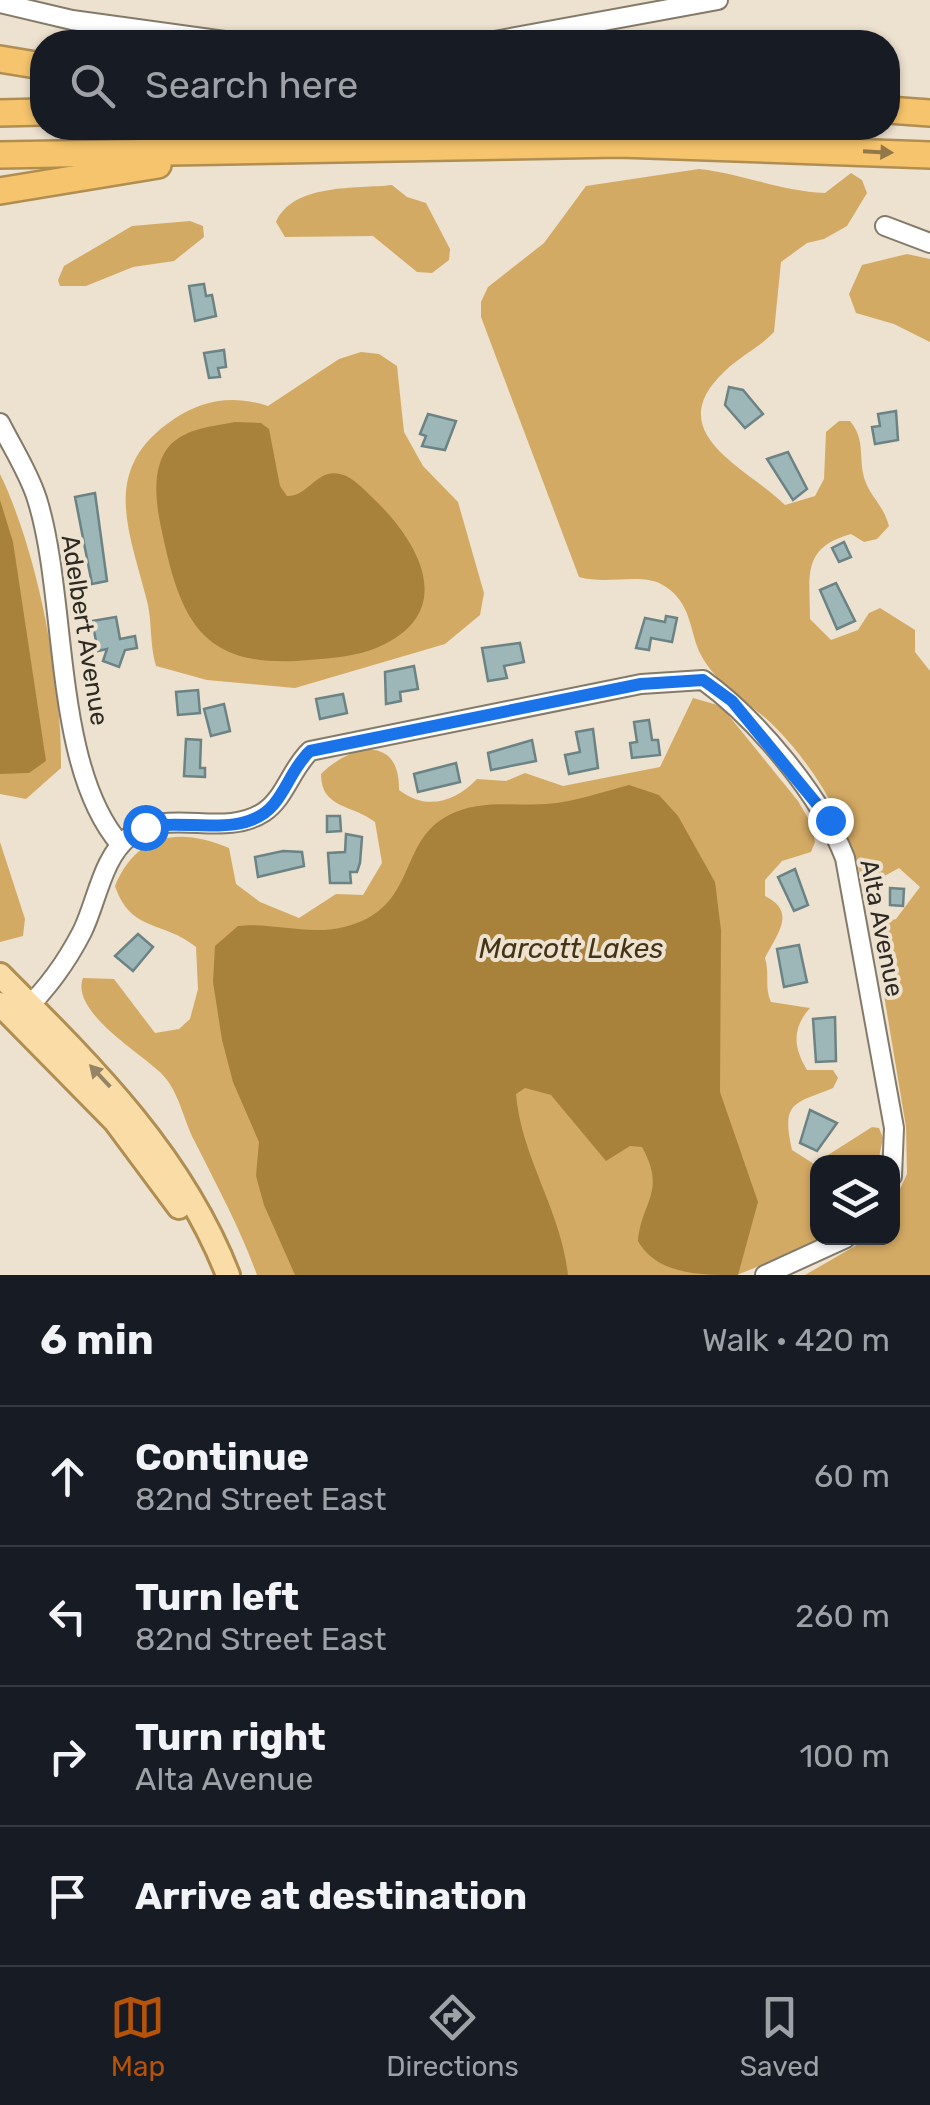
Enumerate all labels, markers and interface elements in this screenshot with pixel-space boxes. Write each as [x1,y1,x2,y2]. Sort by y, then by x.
search box [30,30,900,140]
icon: search [65,58,120,113]
text: Search here [145,62,358,108]
one-way arrow [863,144,895,160]
street label: Adelbert Avenue [56,533,114,727]
route end [808,798,854,844]
route start [123,805,169,851]
street label: Alta Avenue [854,857,910,999]
water label: Marcott Lakes [479,932,663,965]
one-way arrow [89,1065,112,1089]
map controls [810,1155,900,1245]
button: layers [810,1155,900,1245]
text: 6 min [40,1315,154,1365]
text: Walk · 420 m [702,1321,890,1359]
text: Continue [135,1434,309,1480]
icon: ahead [40,1449,95,1504]
text: 60 m [814,1457,890,1495]
text: 82nd Street East [135,1480,387,1518]
text: Turn left [135,1574,299,1620]
icon: left [40,1589,95,1644]
text: 260 m [795,1597,890,1635]
text: 82nd Street East [135,1620,387,1658]
text: Turn right [135,1714,326,1760]
icon: right [40,1729,95,1784]
text: 100 m [799,1737,890,1775]
text: Alta Avenue [135,1760,313,1798]
icon: arrive [40,1869,95,1924]
text: Arrive at destination [135,1873,527,1919]
tab: Map [110,1990,165,2083]
tab: Directions [386,1990,519,2083]
tab: Saved [740,1990,820,2083]

